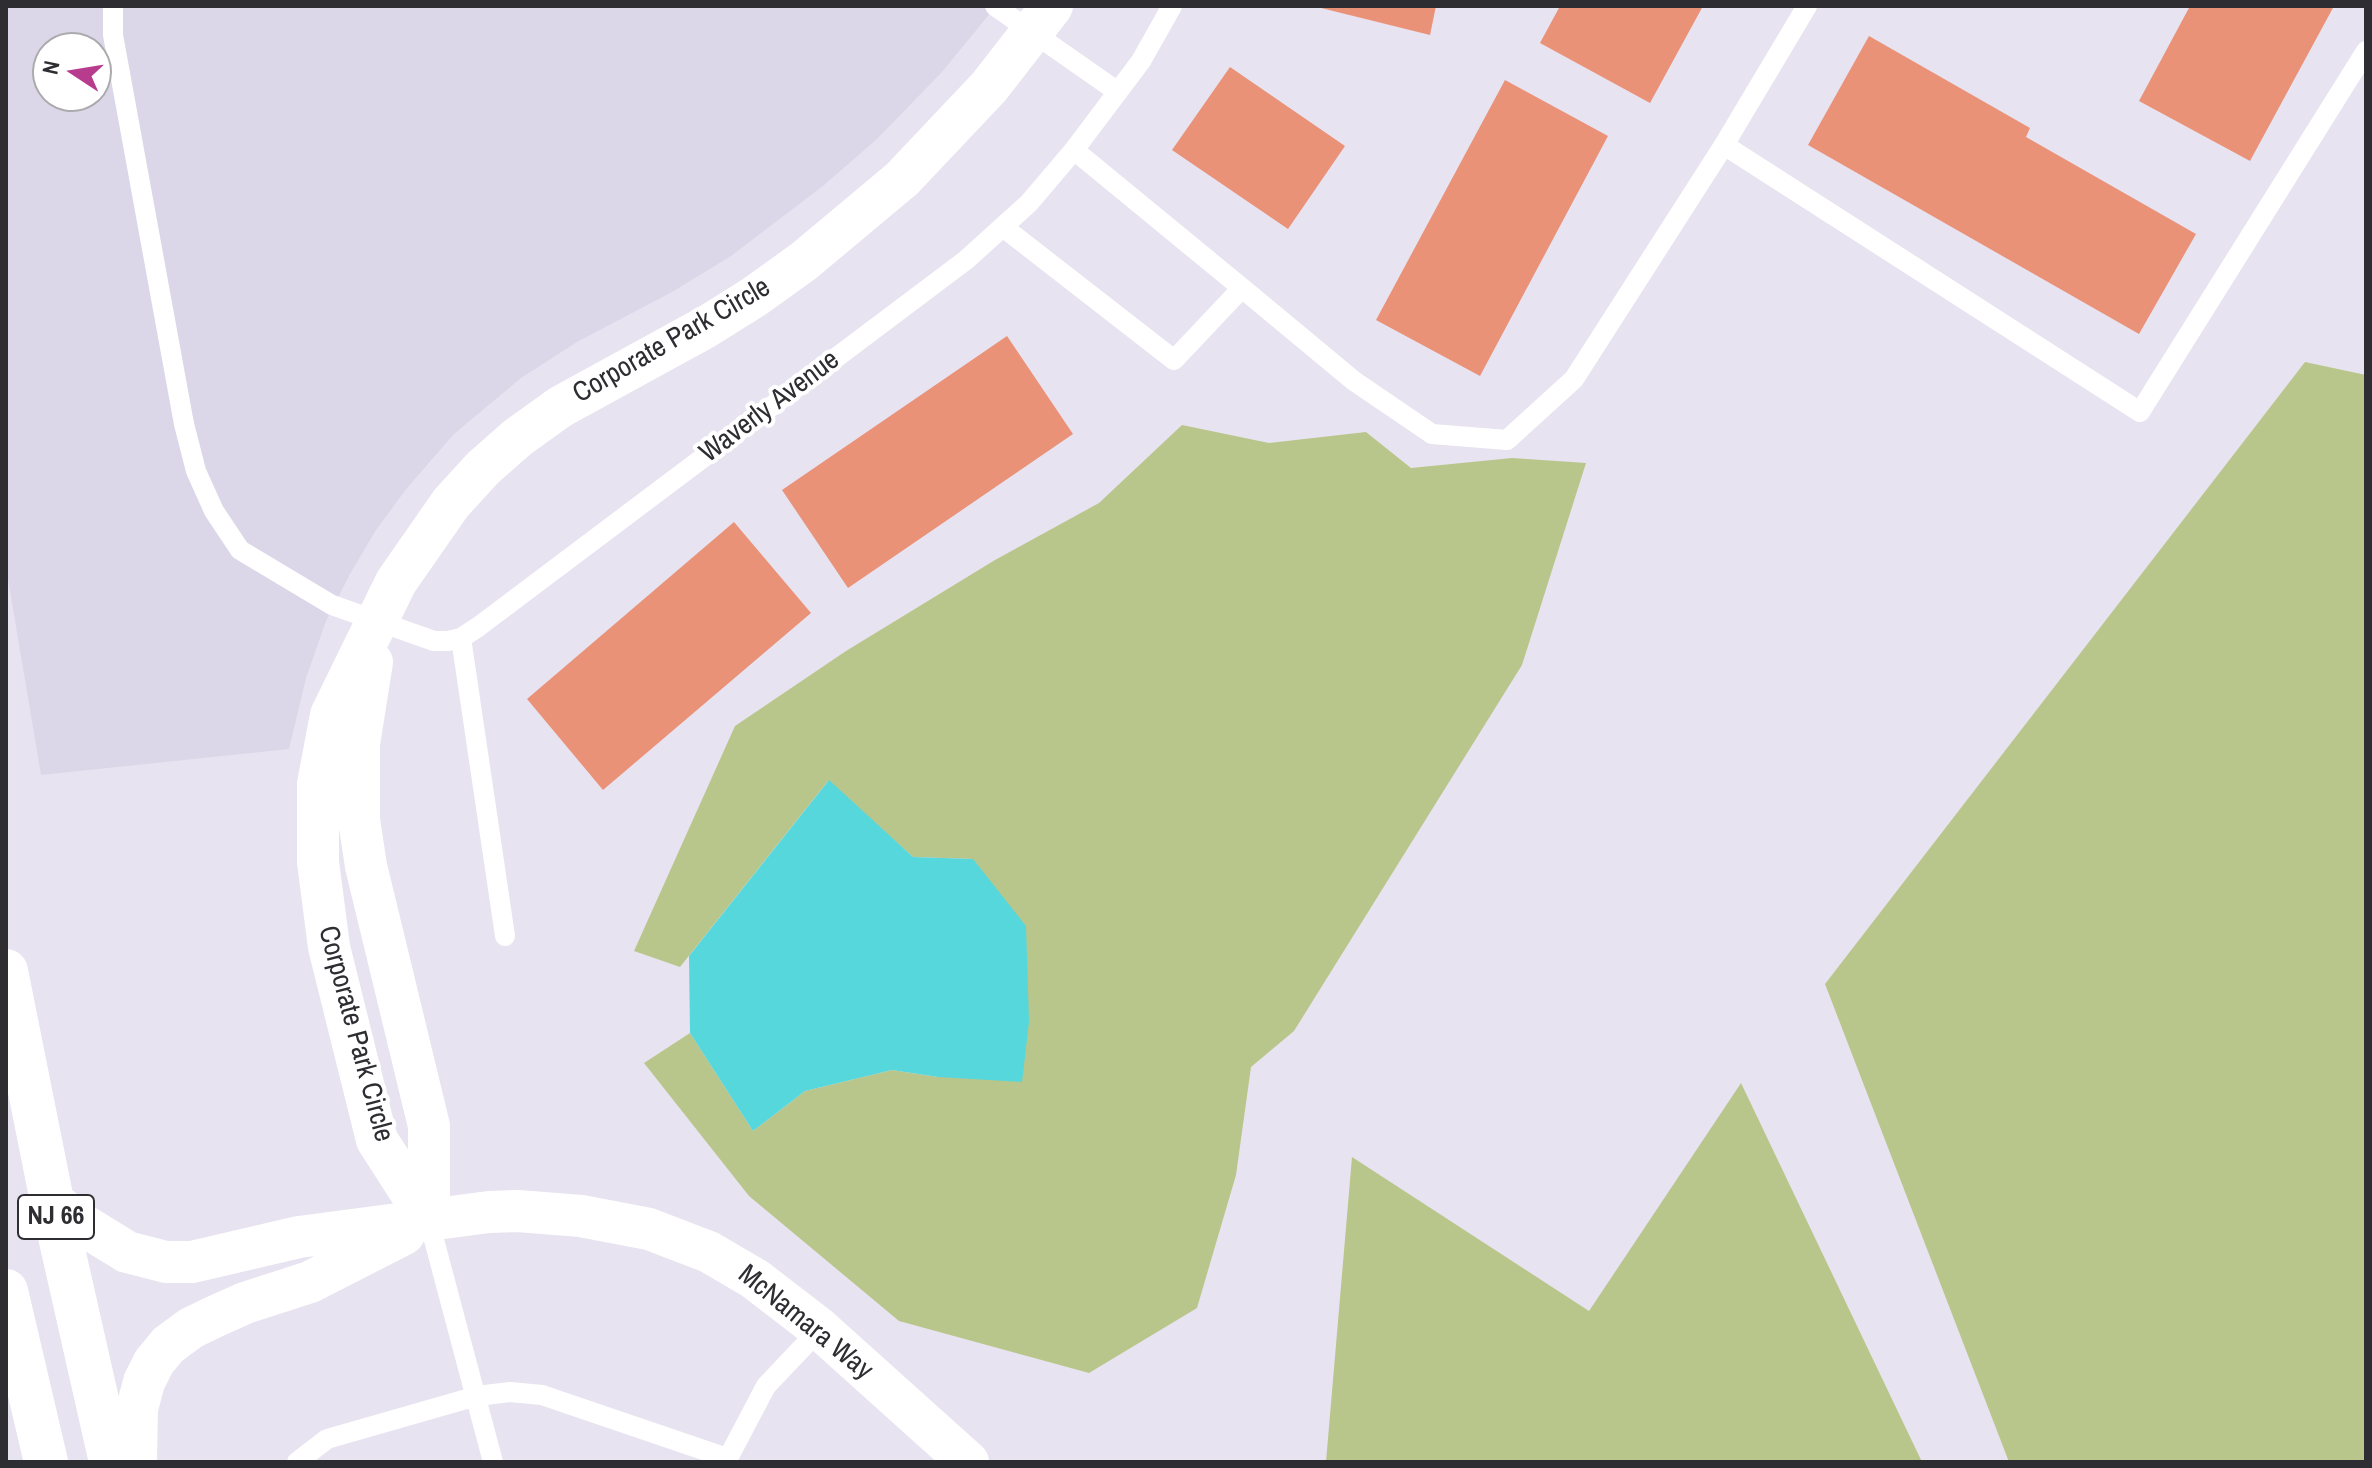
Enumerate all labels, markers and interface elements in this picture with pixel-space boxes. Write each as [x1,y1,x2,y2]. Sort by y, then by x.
north arrow [32,32,112,112]
text: N [34,58,67,77]
street label: Corporate Park Circle [567,271,777,411]
street label: Waverly Avenue [694,344,846,470]
street label: Corporate Park Circle [310,922,400,1146]
road number: NJ 66 [18,1195,94,1239]
street label: McNamara Way [731,1258,879,1388]

